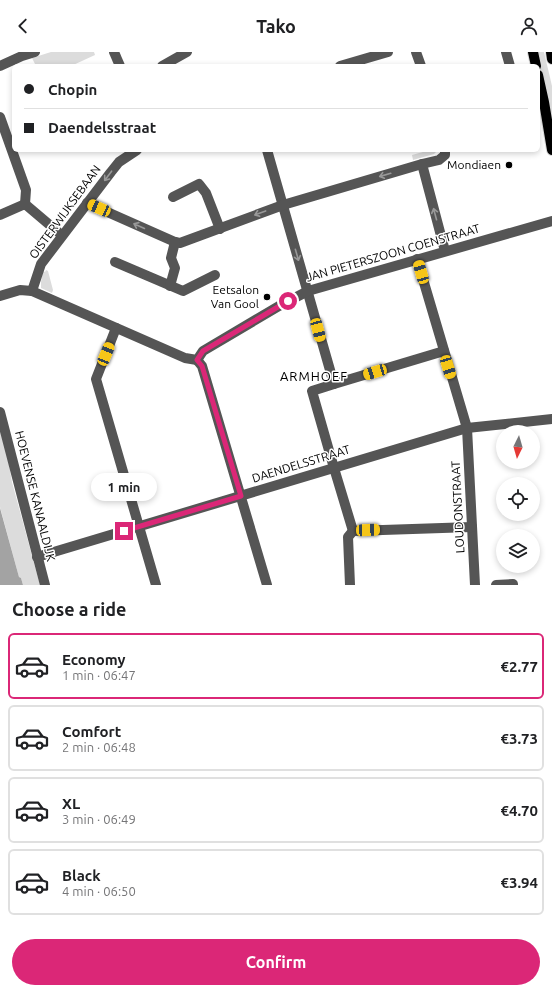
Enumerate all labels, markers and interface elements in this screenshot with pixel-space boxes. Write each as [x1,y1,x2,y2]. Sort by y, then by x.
icon: back [12,15,34,37]
icon: person [518,15,540,37]
text: Tako [256,16,296,36]
text: Chopin [48,81,97,98]
text: Daendelsstraat [48,119,156,136]
place label: Mondiaen [447,158,501,171]
marker: Mondiaen [504,160,514,170]
street label: OISTERWIJKSEBAAN [26,163,103,261]
one-way arrow [104,170,112,181]
one-way arrow [378,172,391,179]
car [86,198,112,218]
one-way arrow [431,207,438,220]
one-way arrow [255,210,267,218]
street label: JAN PIETERSZOON COENSTRAAT [304,221,482,284]
one-way arrow [133,222,145,229]
one-way arrow [294,248,301,261]
car [412,259,430,285]
place label: Eetsalon Van Gool [211,283,259,310]
marker: Eetsalon Van Gool [262,292,272,302]
route start [279,292,297,310]
car [309,317,327,343]
car [96,341,116,367]
car [439,354,457,380]
car [362,363,388,381]
district label: ARMHOEF [280,369,348,383]
north arrow [496,425,540,469]
map controls [496,425,540,573]
street label: HOEVENSE KANAALDIJK [13,429,58,563]
street label: DAENDELSSTRAAT [250,442,352,485]
street label: LOUDONSTRAAT [449,460,466,553]
callout: 1 min [91,473,157,501]
button: locate [496,477,540,521]
text: 1 min [108,480,140,494]
route end [115,522,133,540]
car [356,524,380,536]
button: layers [496,529,540,573]
text: Choose a ride [12,599,126,619]
icon: car [14,648,50,684]
text: Economy [62,651,126,668]
text: €2.77 [500,658,538,675]
text: 1 min · 06:47 [62,668,136,682]
icon: car [14,720,50,756]
text: Comfort [62,723,121,740]
text: €3.73 [500,730,538,747]
text: 2 min · 06:48 [62,740,136,754]
icon: car [14,792,50,828]
text: XL [62,795,80,812]
text: €4.70 [500,802,538,819]
text: 3 min · 06:49 [62,812,136,826]
icon: car [14,864,50,900]
text: Black [62,867,101,884]
text: €3.94 [500,874,538,891]
text: 4 min · 06:50 [62,884,136,898]
button: Confirm [12,939,540,985]

